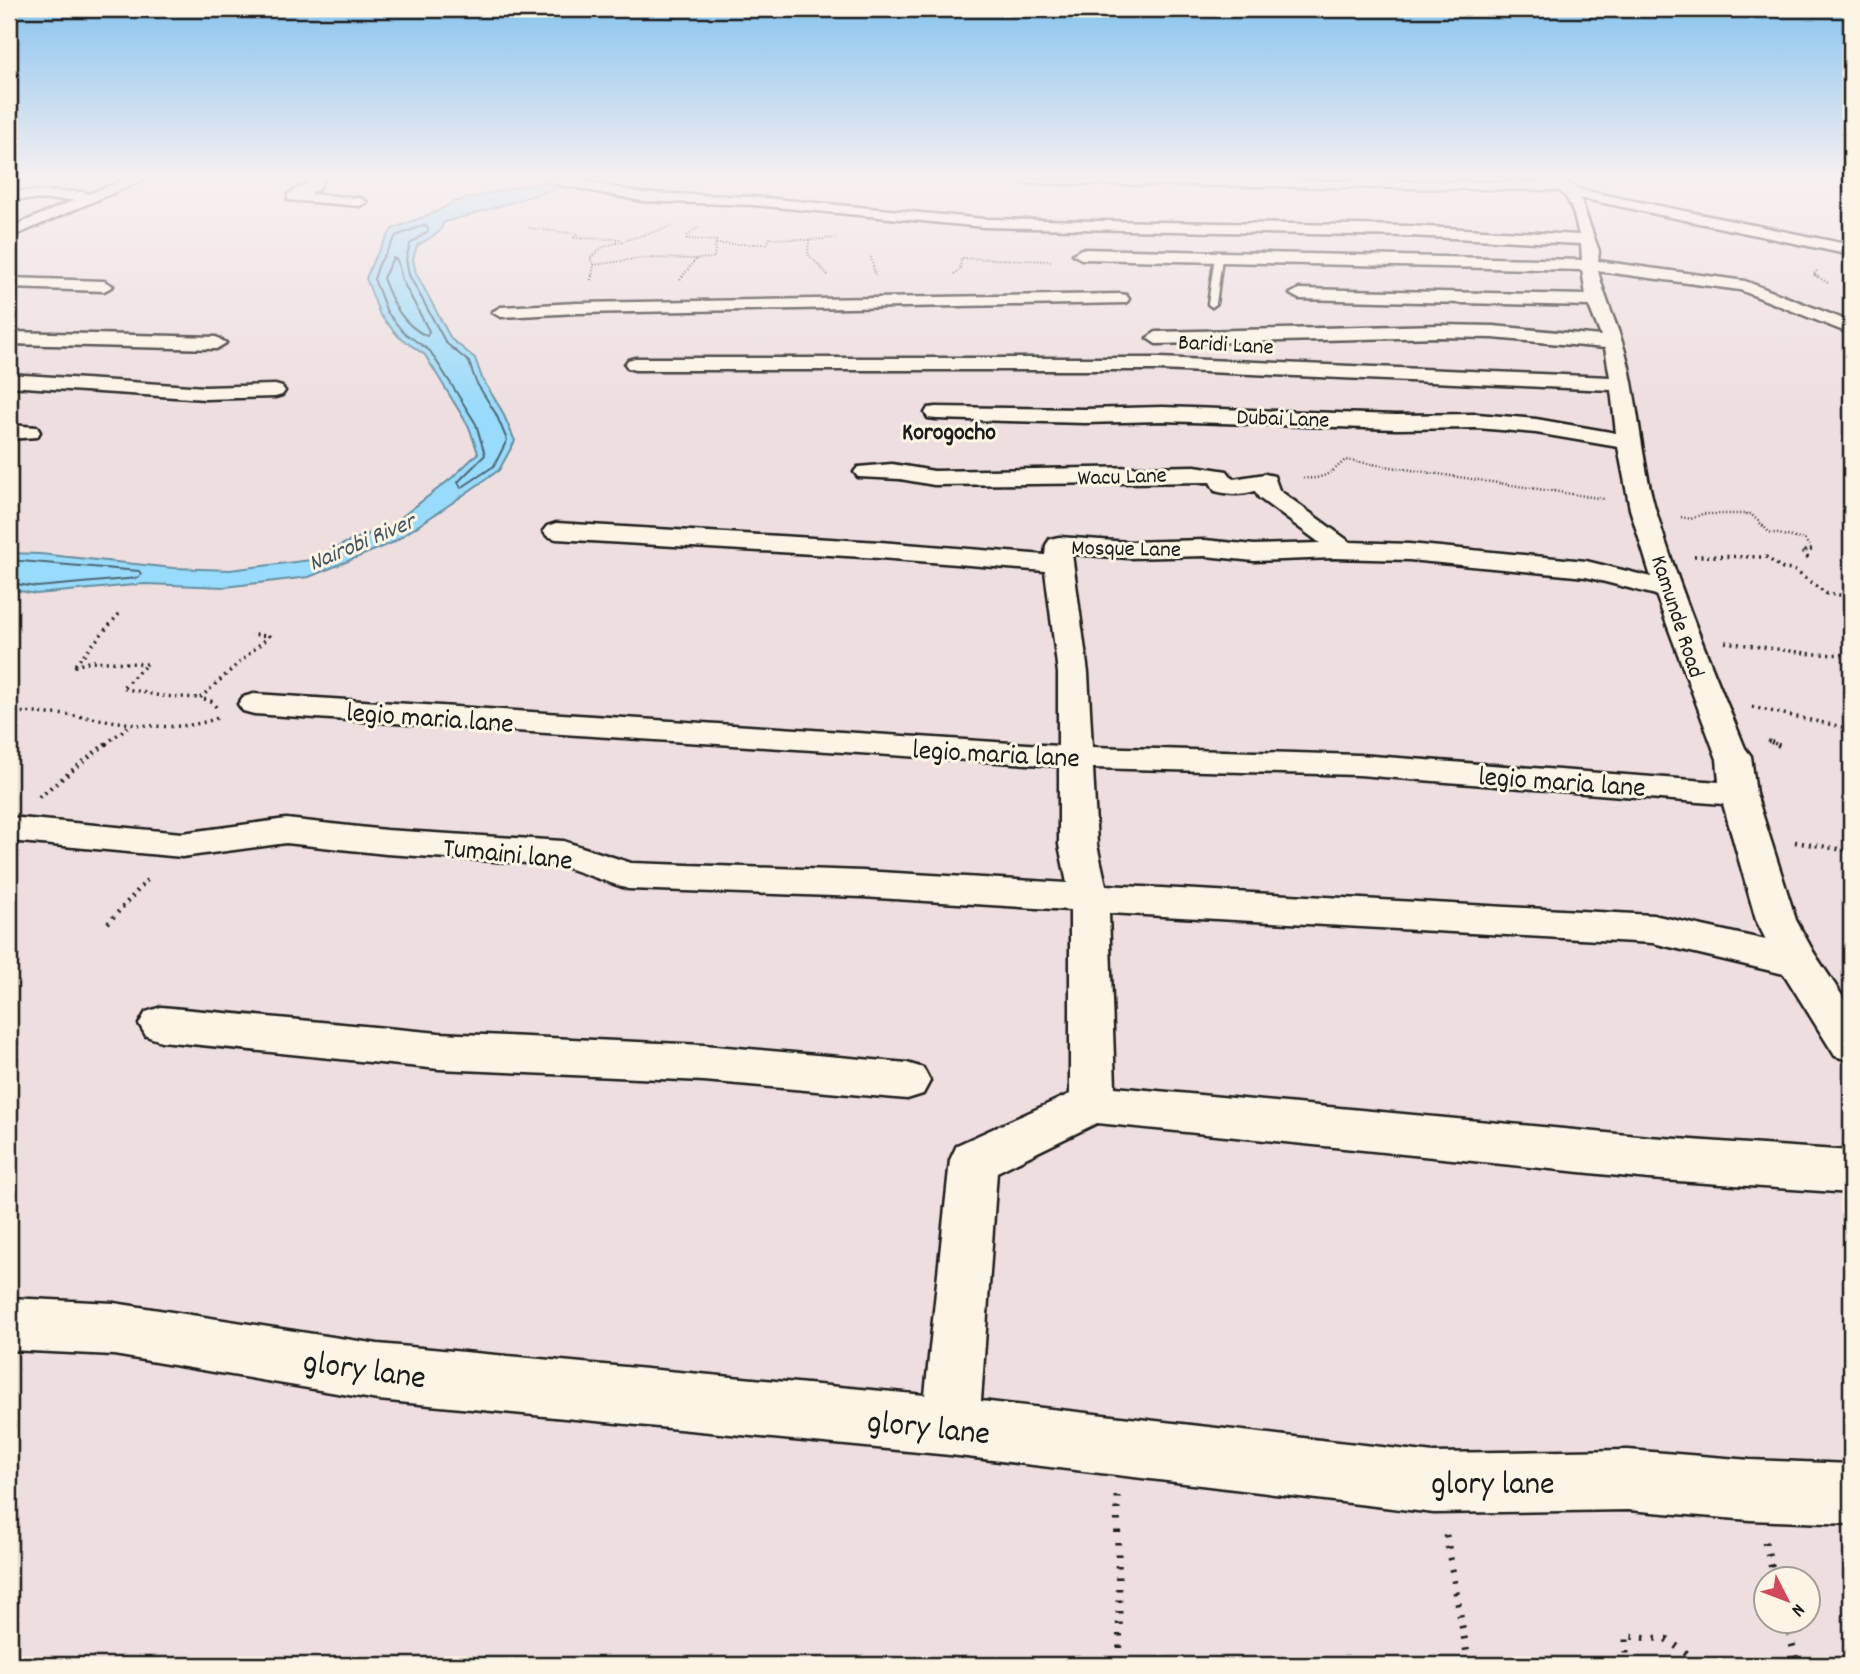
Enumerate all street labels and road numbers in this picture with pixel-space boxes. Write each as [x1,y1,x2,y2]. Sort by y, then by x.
street label: Baridi Lane [1177,328,1274,365]
street label: Dubai Lane [1236,402,1330,439]
street label: Wacu Lane [1077,460,1167,497]
street label: Mosque Lane [1071,533,1181,568]
street label: Kamunde Road [1640,552,1711,683]
street label: legio maria lane [345,695,515,747]
street label: legio maria lane [911,733,1081,781]
street label: legio maria lane [1477,759,1647,811]
street label: Tumaini lane [441,830,574,884]
street label: glory lane [300,1341,429,1404]
street label: glory lane [865,1401,992,1460]
street label: glory lane [1431,1463,1555,1510]

